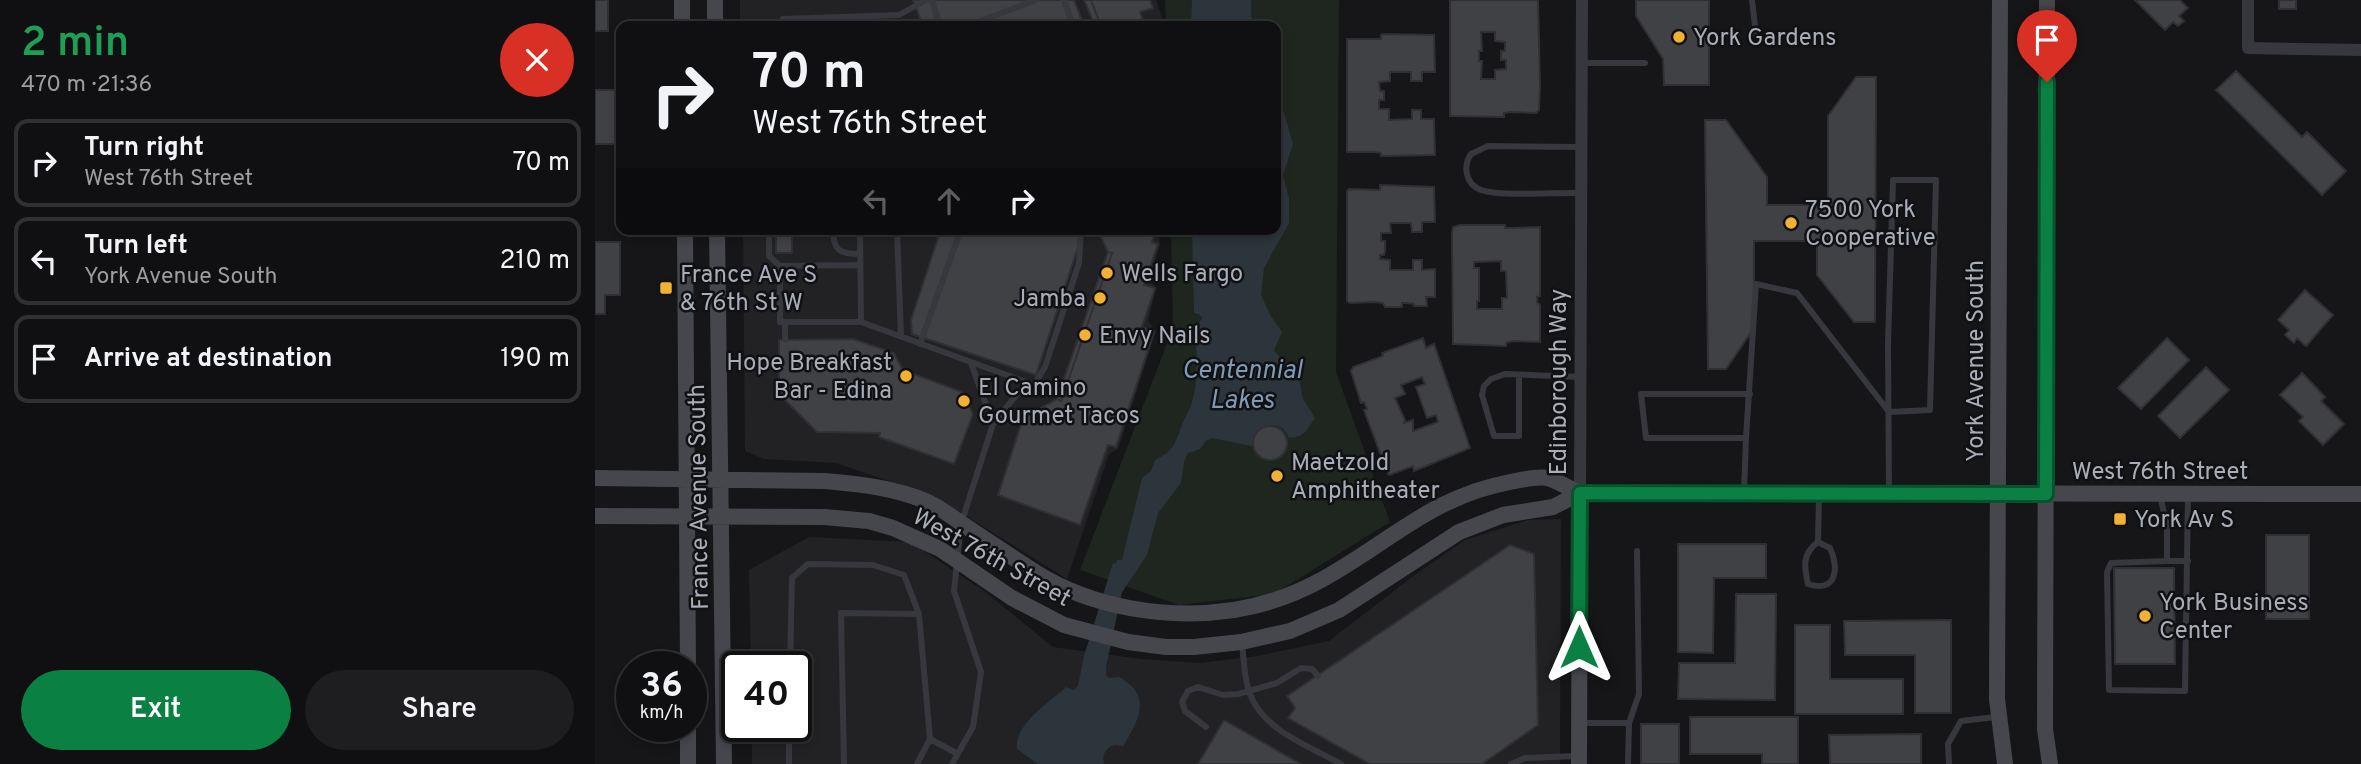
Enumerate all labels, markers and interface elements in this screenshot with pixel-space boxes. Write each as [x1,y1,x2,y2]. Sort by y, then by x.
pin [2017,10,2077,82]
text: 2 min [21,18,129,71]
icon: arrive [2028,21,2066,59]
button: close [500,23,574,97]
place label: York Gardens [1693,24,1837,54]
marker: York Gardens [1671,29,1687,45]
text: 70 m [752,44,866,106]
icon: right [637,49,728,140]
text: 470 m · 21:36 [21,71,152,100]
text: West 76th Street [752,105,987,145]
text: Turn right [84,132,204,165]
icon: right [25,144,63,182]
text: 70 m [512,147,570,180]
text: West 76th Street [84,165,253,194]
icon: left [857,182,895,220]
icon: ahead [930,182,968,220]
icon: right [1003,182,1041,220]
place label: 7500 York Cooperative [1805,196,1936,254]
marker: 7500 York Cooperative [1783,215,1799,231]
text: Turn left [84,230,188,263]
icon: left [25,242,63,280]
text: 210 m [500,245,570,278]
place label: Wells Fargo [1121,260,1243,290]
street label: York Avenue South [1962,260,1992,462]
place label: France Ave S & 76th St W [680,261,817,319]
text: York Avenue South [84,263,277,292]
marker: Wells Fargo [1099,265,1115,281]
marker: France Ave S & 76th St W [658,280,674,296]
place label: Jamba [1013,285,1086,315]
street label: Edinborough Way [1545,289,1575,475]
marker: Jamba [1092,290,1108,306]
place label: Envy Nails [1099,322,1211,352]
marker: Envy Nails [1077,327,1093,343]
icon: arrive [25,340,63,378]
text: Arrive at destination [84,343,332,376]
text: 190 m [500,343,570,376]
place label: Hope Breakfast Bar - Edina [726,349,892,407]
water label: Centennial Lakes [1182,355,1304,418]
marker: Hope Breakfast Bar - Edina [898,368,914,384]
place label: El Camino Gourmet Tacos [978,374,1140,432]
street label: France Avenue South [683,384,717,610]
marker: El Camino Gourmet Tacos [956,393,972,409]
place label: Maetzold Amphitheater [1291,449,1440,507]
street label: West 76th Street [2072,458,2248,488]
marker: Maetzold Amphitheater [1269,468,1285,484]
street label: West 76th Street [907,503,1076,615]
place label: York Av S [2134,506,2234,536]
marker: York Av S [2112,511,2128,527]
place label: York Business Center [2159,589,2309,647]
marker: York Business Center [2137,608,2153,624]
position arrow [1542,610,1616,684]
speed limit sign: 40 [721,651,812,742]
text: 36 [640,665,683,709]
button: Exit [21,670,291,750]
button: Share [305,670,574,750]
text: km/h [640,702,683,725]

